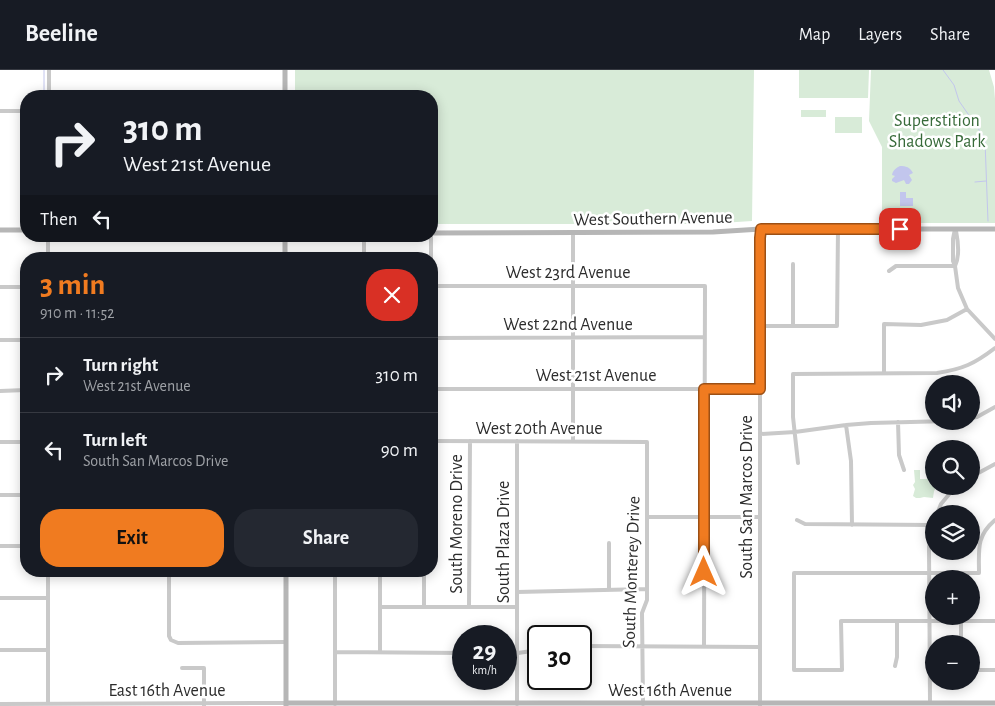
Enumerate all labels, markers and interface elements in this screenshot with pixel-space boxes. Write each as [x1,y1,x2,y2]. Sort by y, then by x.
text: Beeline [25,22,98,46]
text: Map [799,26,830,44]
text: Layers [858,26,902,44]
text: Share [930,26,970,44]
icon: right [40,110,105,175]
text: 310 m [123,112,202,147]
park label: Superstition Shadows Park [889,112,986,151]
text: West 21st Avenue [123,153,271,175]
icon: left [88,205,116,233]
pin [879,208,921,250]
street label: West Southern Avenue [573,209,733,229]
text: Then [40,210,78,229]
icon: arrive [886,215,914,243]
street label: West 23rd Avenue [505,264,631,282]
button: close [366,269,418,321]
text: 3 min [40,270,105,300]
text: 910 m · 11:52 [40,305,115,321]
street label: West 22nd Avenue [503,316,633,334]
text: Turn right [83,356,158,375]
icon: right [40,361,68,389]
text: 310 m [375,366,418,385]
street label: West 21st Avenue [535,367,657,385]
map controls [925,375,980,690]
button: sound [925,375,980,430]
text: West 21st Avenue [83,378,191,394]
street label: South San Marcos Drive [738,415,756,579]
street label: West 20th Avenue [475,420,603,438]
text: Turn left [83,431,147,450]
icon: left [40,436,68,464]
button: search [925,440,980,495]
text: 90 m [381,441,418,460]
text: South San Marcos Drive [83,453,228,469]
street label: South Moreno Drive [448,454,466,594]
street label: South Plaza Drive [495,481,513,603]
street label: South Monterey Drive [620,496,644,648]
button: layers [925,505,980,560]
button: Exit [40,509,224,567]
button: Share [234,509,418,567]
position arrow [677,545,729,597]
button: + [925,570,980,625]
speed limit sign: 30 [527,625,592,690]
button: − [925,635,980,690]
text: 29 [473,639,496,664]
text: km/h [472,664,497,676]
street label: East 16th Avenue [108,682,226,700]
street label: West 16th Avenue [608,682,732,700]

